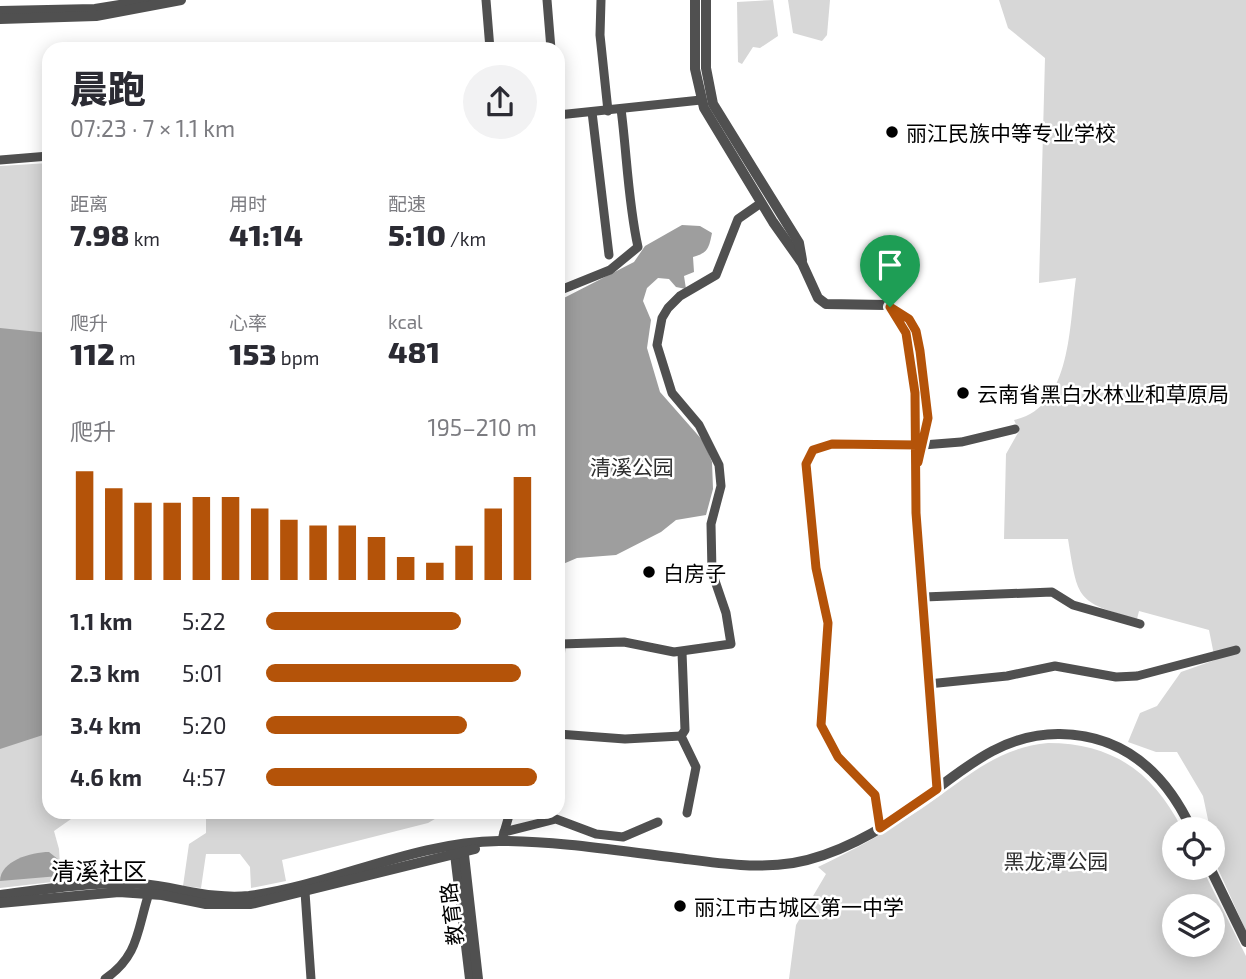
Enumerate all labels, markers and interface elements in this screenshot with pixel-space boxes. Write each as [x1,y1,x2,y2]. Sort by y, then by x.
text: 晨跑 [70,65,146,111]
button: share [463,65,537,139]
text: 07:23 · 7 × 1.1 km [70,114,235,142]
place label: 丽江民族中等专业学校 [906,120,1116,145]
marker: 丽江民族中等专业学校 [884,124,900,140]
text: 距离 [70,192,108,215]
text: 用时 [229,192,267,215]
text: 配速 [388,192,426,215]
text: 7.98 [70,216,129,252]
text: 41:14 [229,216,303,252]
text: 5:10 [388,216,446,252]
text: km [129,227,160,250]
text: /km [446,227,486,250]
pin [860,235,920,307]
icon: arrive [871,246,909,284]
text: kcal [388,310,423,333]
text: 爬升 [70,311,108,334]
text: 心率 [229,311,267,334]
text: 481 [388,333,440,369]
text: 112 [70,335,115,371]
text: 153 [229,335,277,371]
text: m [115,346,136,369]
text: bpm [277,346,319,369]
place label: 云南省黑白水林业和草原局 [977,381,1229,406]
marker: 云南省黑白水林业和草原局 [955,385,971,401]
text: 195–210 m [428,413,537,441]
text: 爬升 [70,417,116,445]
park label: 清溪公园 [590,454,674,479]
place label: 白房子 [663,560,726,585]
marker: 白房子 [641,564,657,580]
text: 1.1 km [70,607,133,635]
text: 5:22 [182,607,226,635]
text: 2.3 km [70,659,140,687]
text: 5:01 [182,659,223,687]
text: 3.4 km [70,711,141,739]
text: 5:20 [182,711,227,739]
text: 4.6 km [70,763,142,791]
text: 4:57 [182,763,226,791]
map controls [1162,817,1225,957]
button: locate [1162,817,1225,880]
park label: 黑龙潭公园 [1004,848,1109,873]
district label: 清溪社区 [51,856,147,885]
street label: 教育路 [435,881,467,947]
place label: 丽江市古城区第一中学 [694,894,904,919]
button: layers [1162,894,1225,957]
marker: 丽江市古城区第一中学 [672,898,688,914]

